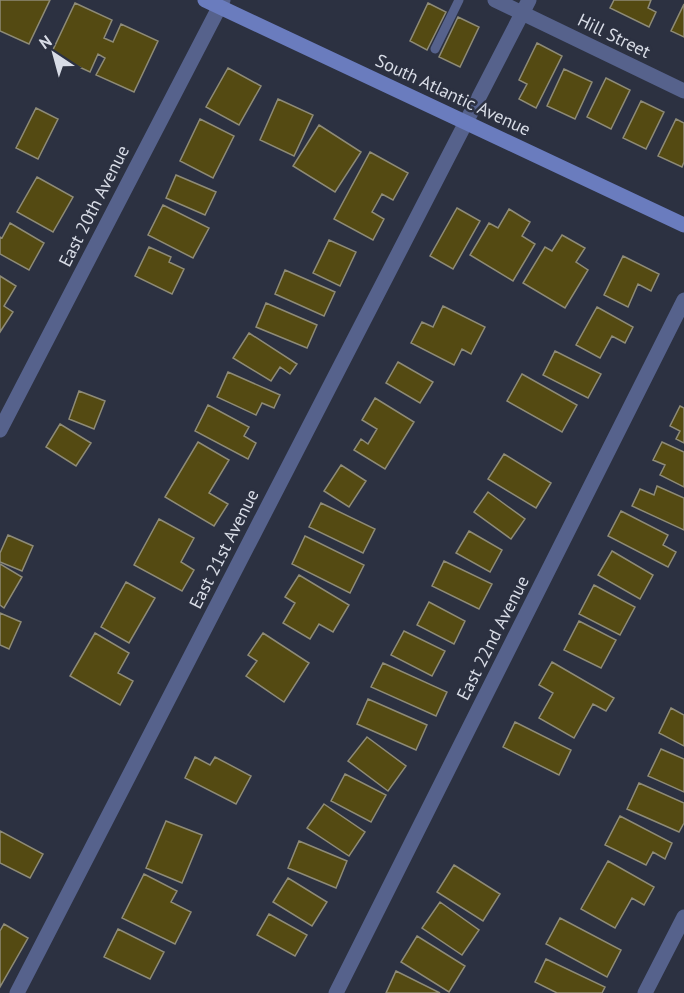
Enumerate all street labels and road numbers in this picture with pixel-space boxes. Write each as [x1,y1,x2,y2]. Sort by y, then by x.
street label: Hill Street [574,8,654,63]
street label: South Atlantic Avenue [372,49,534,141]
street label: East 20th Avenue [53,141,134,270]
street label: East 21st Avenue [184,485,263,612]
street label: East 22nd Avenue [451,572,534,704]

